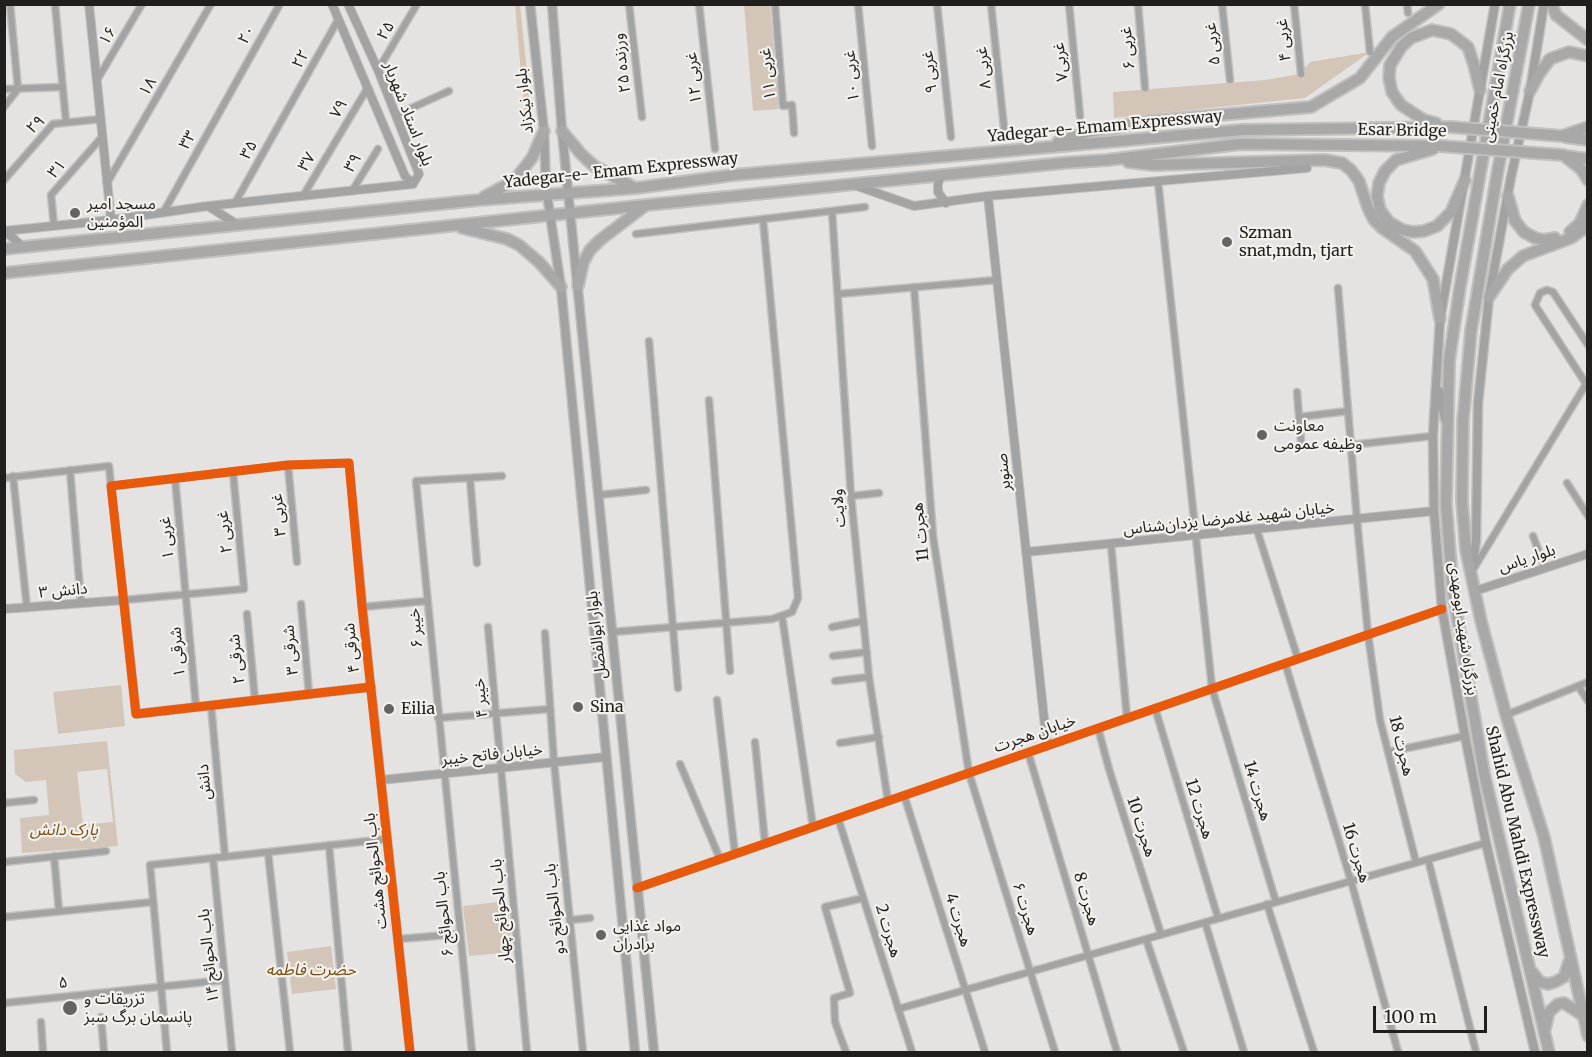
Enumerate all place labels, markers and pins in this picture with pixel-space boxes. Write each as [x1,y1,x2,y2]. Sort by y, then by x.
place label: مسجد امیر المؤمنین [87,194,156,232]
marker: مسجد امیر المؤمنین [68,206,82,220]
place label: Szman snat,mdn, tjart [1239,223,1353,261]
marker: Szman snat,mdn, tjart [1220,235,1234,249]
place label: معاونت وظیفه عمومی [1274,416,1362,454]
marker: معاونت وظیفه عمومی [1255,428,1269,442]
place label: Sina [590,697,624,717]
place label: Eilia [401,699,435,719]
marker: Sina [571,700,585,714]
marker: Eilia [382,702,396,716]
place label: مواد غذایی برادران [613,916,681,954]
marker: مواد غذایی برادران [594,928,608,942]
place label: تزریقات و پانسمان برگ سبز [84,989,192,1027]
marker: تزریقات و پانسمان برگ سبز [61,999,79,1017]

